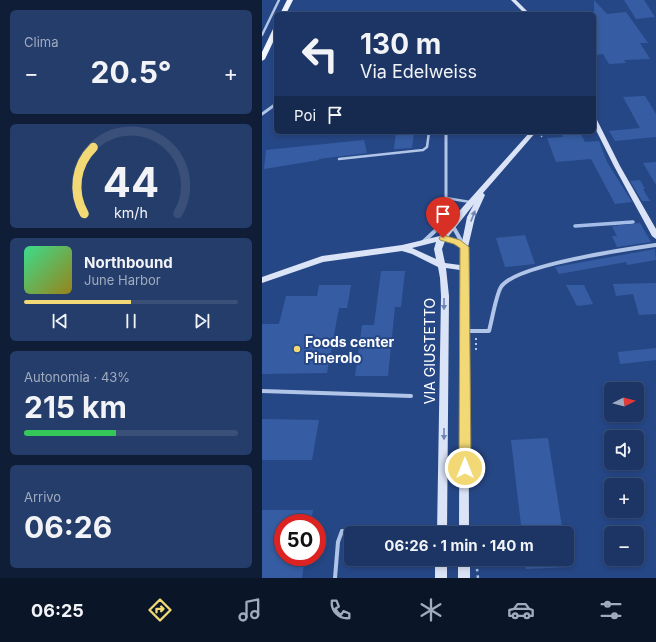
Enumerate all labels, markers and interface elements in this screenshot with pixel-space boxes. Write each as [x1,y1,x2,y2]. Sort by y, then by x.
text: 130 m [360,27,441,61]
icon: left [294,28,346,80]
text: Clima [24,34,58,50]
text: 20.5° [91,54,171,90]
text: − [24,60,39,86]
text: + [223,60,238,86]
text: Via Edelweiss [360,61,477,82]
icon: arrive [324,104,346,126]
text: Poi [294,106,316,125]
text: 44 [103,156,159,206]
pin [426,197,460,238]
text: km/h [114,203,148,220]
icon: arrive [432,203,454,225]
one-way arrow [470,210,476,222]
text: Northbound [84,253,173,272]
text: June Harbor [84,272,161,288]
street label: VIA GIUSTETTO [421,298,438,404]
one-way arrow [441,298,448,310]
icon: previous [49,310,71,332]
icon: pause [120,310,142,332]
icon: next [191,310,213,332]
place label: Foods center Pinerolo [305,333,395,366]
marker: Foods center Pinerolo [292,344,302,354]
text: Autonomia · 43% [24,369,130,385]
north arrow [604,382,644,422]
map controls [604,382,644,566]
text: 215 km [24,389,127,425]
one-way arrow [441,428,447,441]
button: sound [604,430,644,470]
position arrow [444,447,486,489]
button: + [604,478,644,518]
text: Arrivo [24,489,61,505]
text: 06:26 [24,509,112,545]
speed limit sign: 50 [274,514,326,566]
button: − [604,526,644,566]
text: 06:26 · 1 min · 140 m [384,536,534,555]
icon: directions [146,596,174,624]
icon: music [236,596,264,624]
icon: phone [326,596,354,624]
icon: climate [417,596,445,624]
icon: car [507,596,535,624]
icon: filters [597,596,625,624]
text: 06:25 [31,600,84,621]

